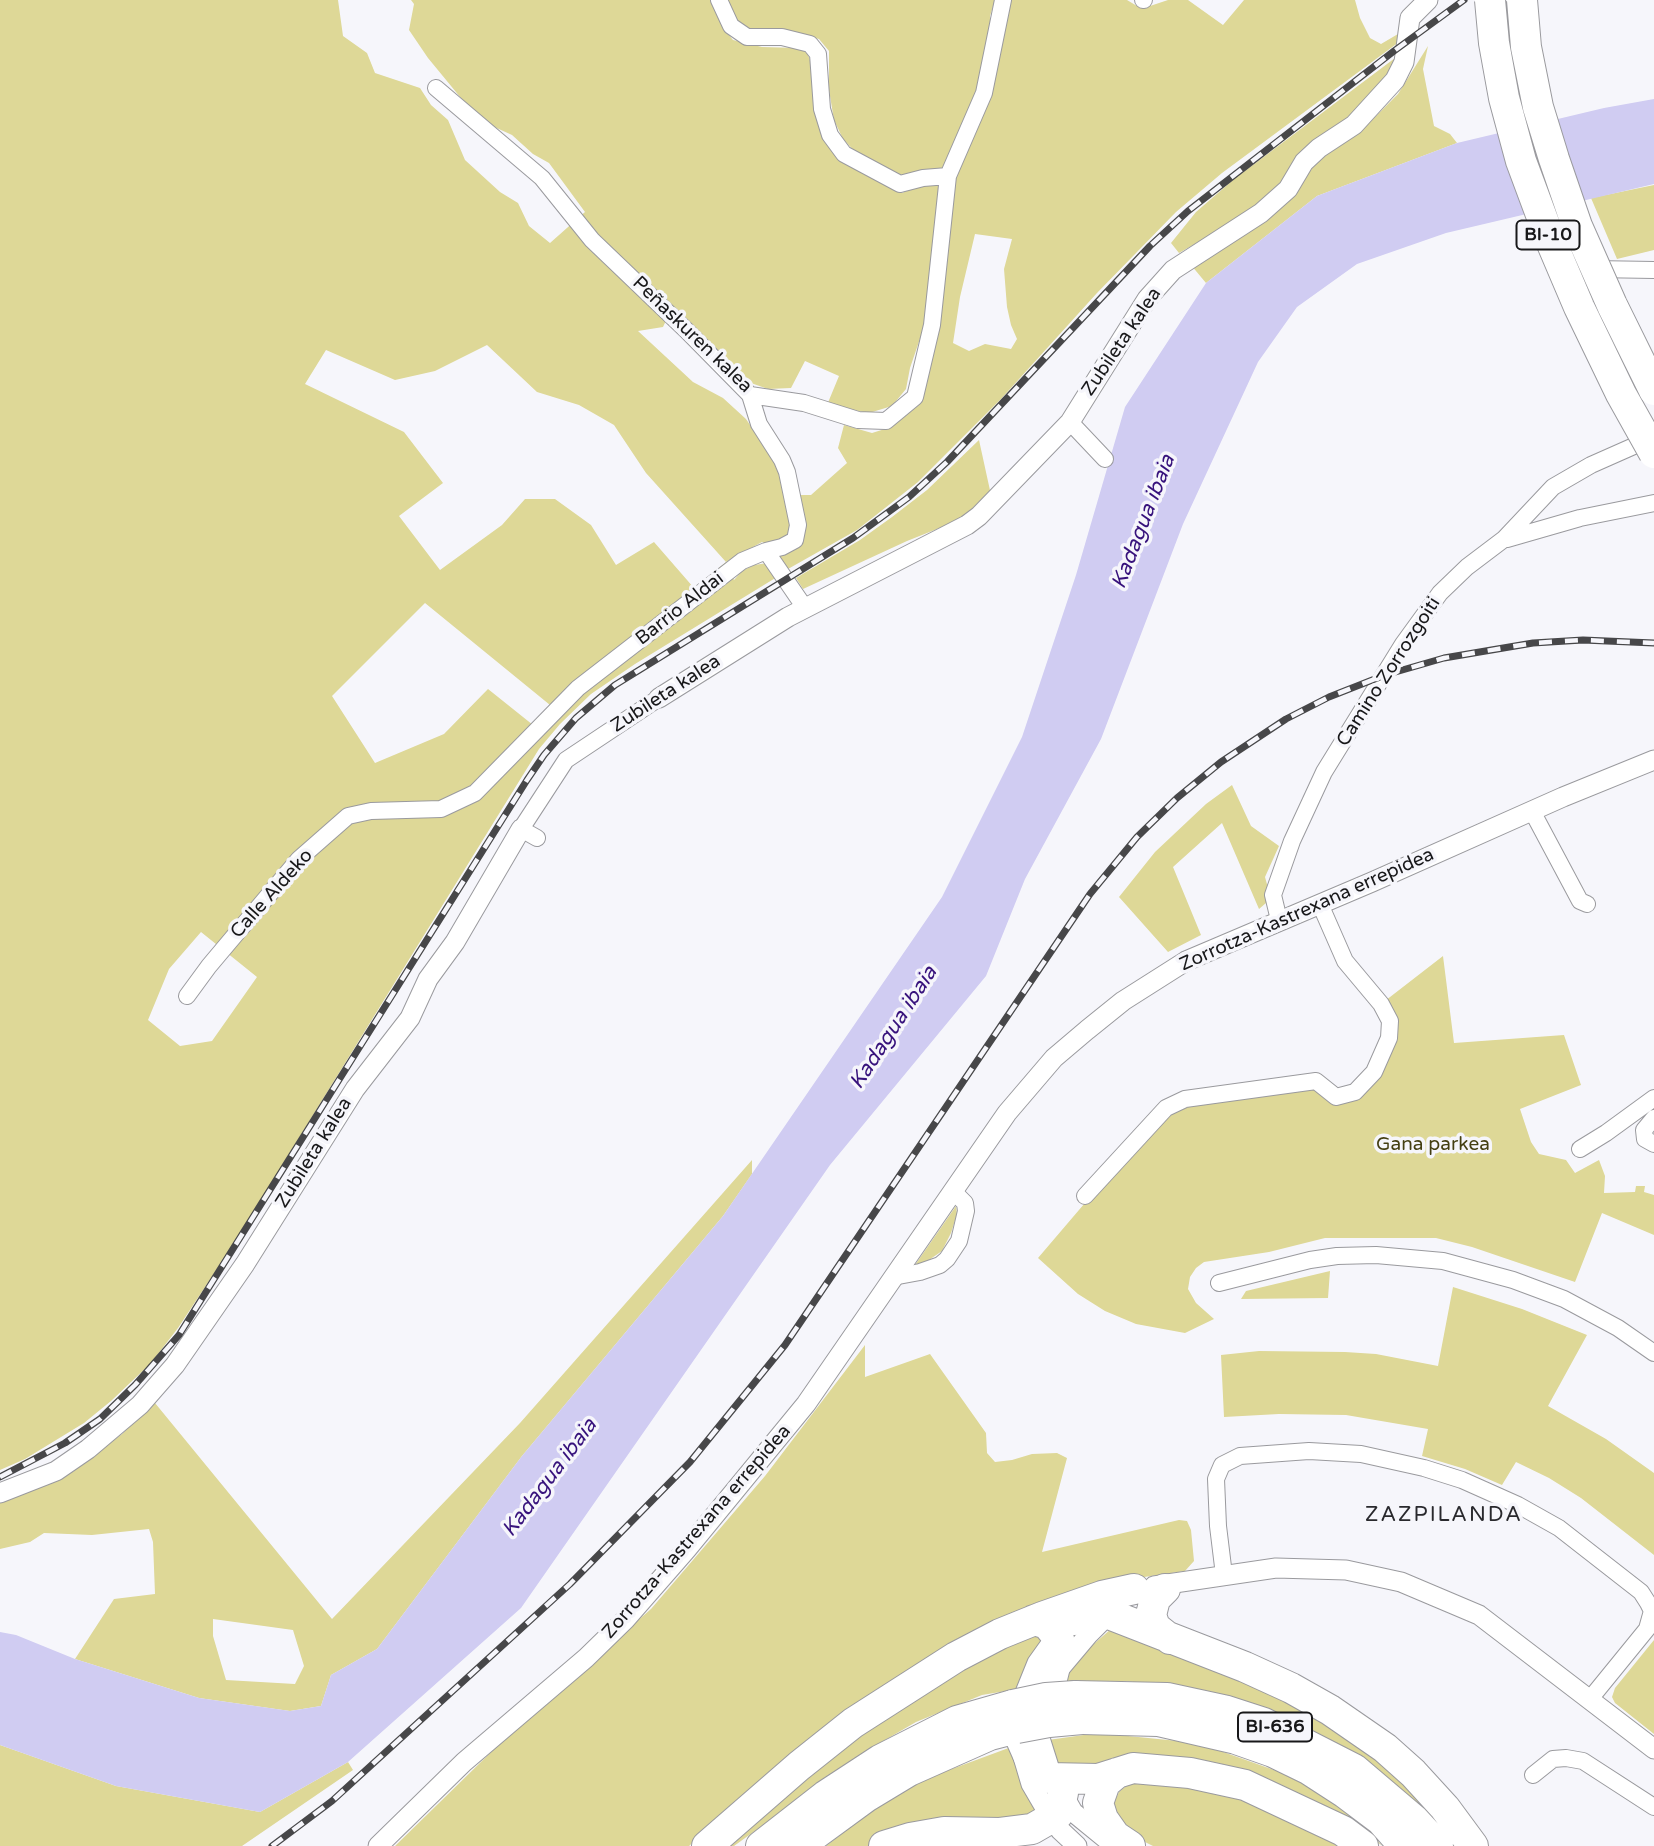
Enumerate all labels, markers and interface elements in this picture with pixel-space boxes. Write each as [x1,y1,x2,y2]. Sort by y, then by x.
road number: BI-10 [1516,220,1580,249]
street label: Peñaskuren kalea [627,272,757,398]
street label: Zubileta kalea [1077,283,1167,401]
water label: Kadagua ibaia [1107,451,1181,593]
street label: Barrio Aldai [631,567,729,651]
street label: Camino Zorrozgoiti [1332,593,1446,751]
street label: Zubileta kalea [607,650,725,738]
street label: Zorrotza-Kastrexana errepidea [1176,843,1438,977]
street label: Calle Aldeko [226,845,318,943]
water label: Kadagua ibaia [845,962,943,1094]
street label: Zubileta kalea [271,1094,357,1212]
park label: Gana parkea [1376,1134,1490,1156]
water label: Kadagua ibaia [497,1414,603,1542]
street label: Zorrotza-Kastrexana errepidea [598,1420,796,1644]
district label: ZAZPILANDA [1366,1502,1522,1528]
road number: BI-636 [1238,1712,1312,1742]

